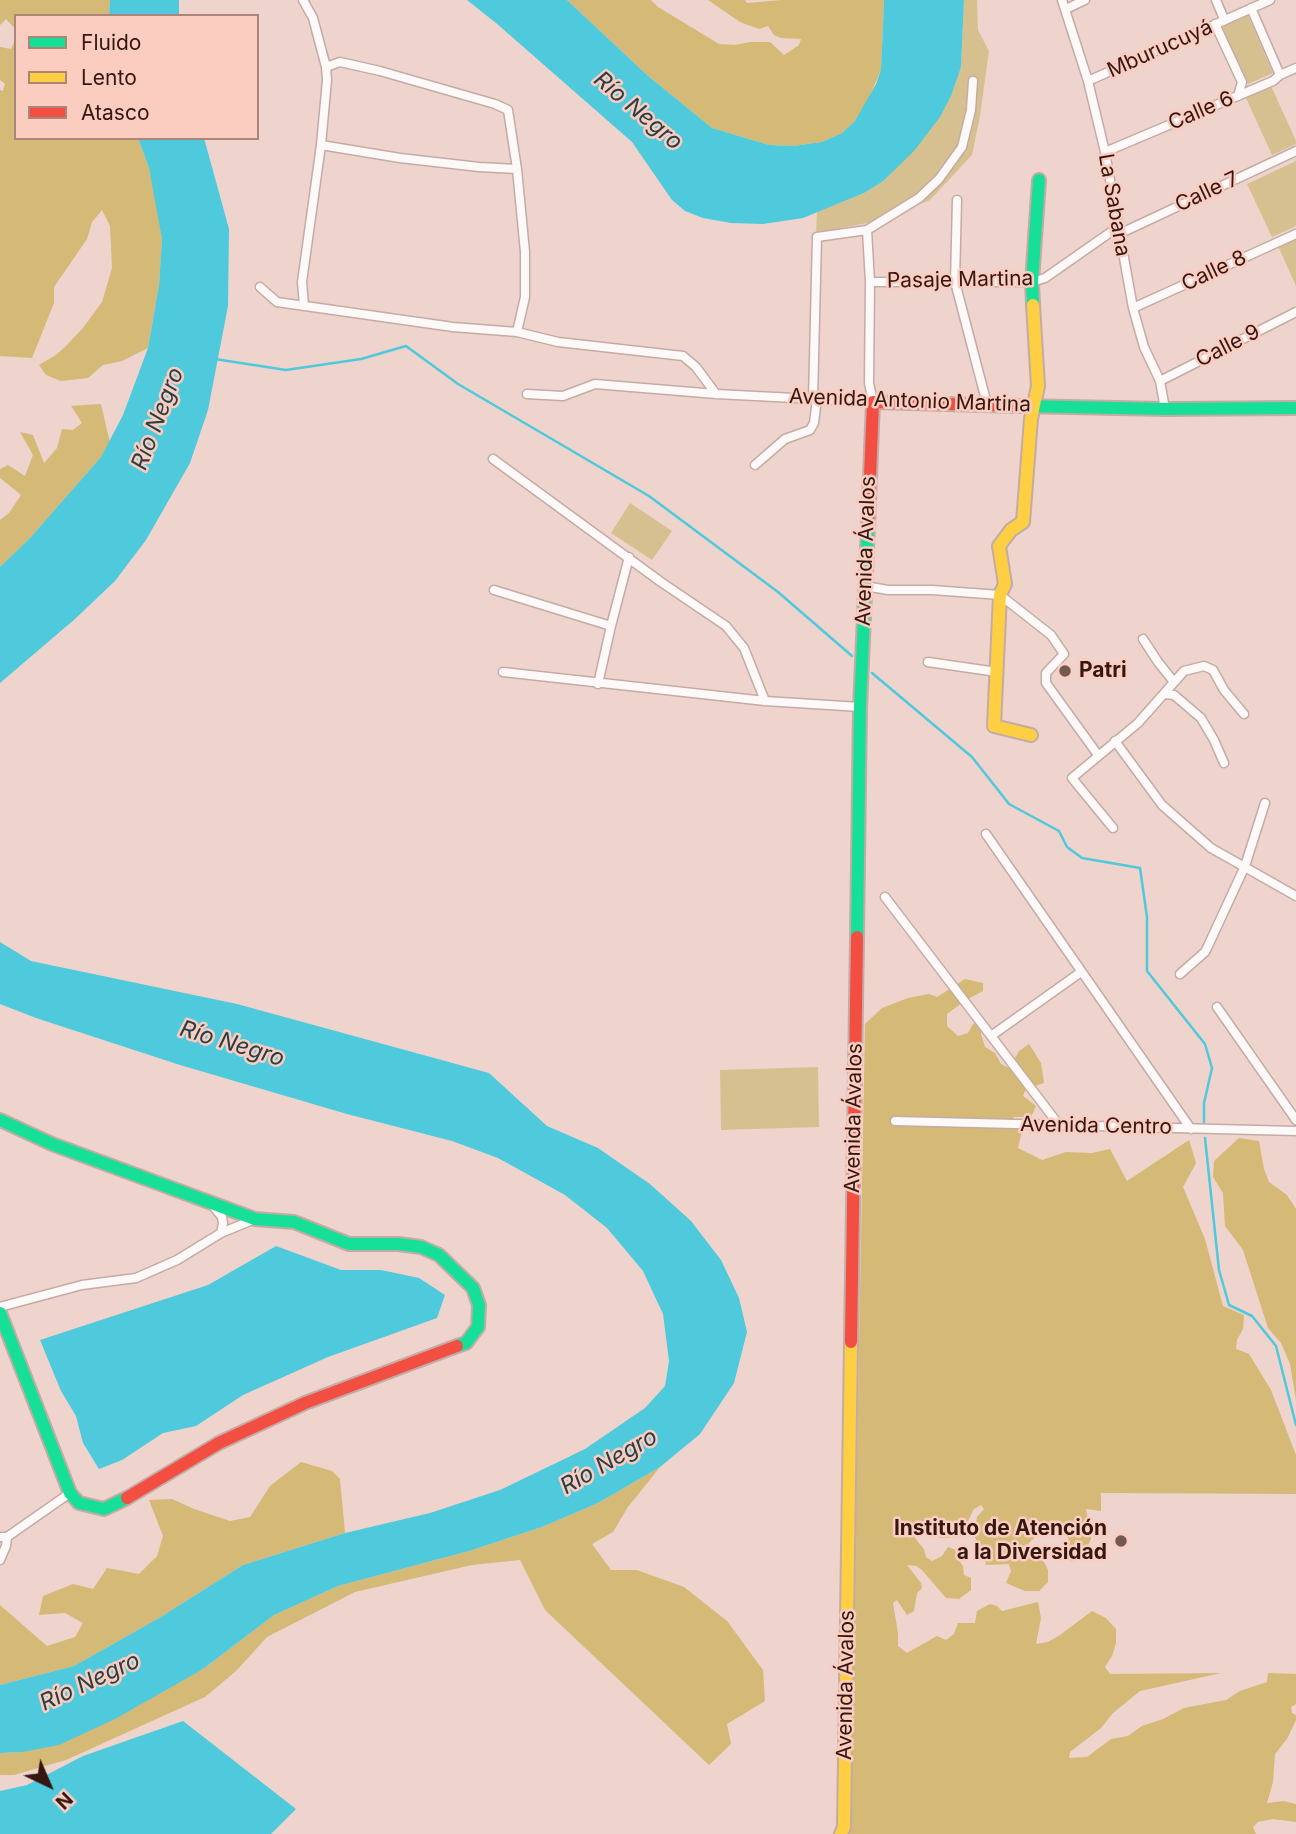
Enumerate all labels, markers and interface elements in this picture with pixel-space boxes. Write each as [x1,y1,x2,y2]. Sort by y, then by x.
legend [14,14,259,140]
street label: Mburucuyá [1103,15,1217,83]
text: Fluido [81,30,141,55]
text: Lento [81,65,137,90]
water label: Río Negro [588,66,688,156]
street label: Calle 6 [1165,86,1237,136]
text: Atasco [81,100,150,125]
street label: La Sabana [1093,152,1135,258]
street label: Calle 7 [1171,166,1243,218]
street label: Calle 8 [1178,245,1250,297]
street label: Pasaje Martina [887,266,1033,294]
street label: Calle 9 [1192,319,1264,373]
water label: Río Negro [126,364,190,474]
street label: Avenida Antonio Martina [789,384,1031,418]
street label: Avenida Ávalos [851,476,881,626]
place label: Patri [1079,658,1127,684]
marker: Patri [1057,663,1073,679]
water label: Río Negro [177,1015,287,1073]
street label: Avenida Ávalos [840,1043,868,1193]
street label: Avenida Centro [1020,1112,1172,1140]
water label: Río Negro [556,1423,662,1501]
place label: Instituto de Atención a la Diversidad [894,1516,1107,1566]
marker: Instituto de Atención a la Diversidad [1113,1533,1129,1549]
street label: Avenida Ávalos [832,1610,860,1760]
water label: Río Negro [35,1647,145,1717]
north arrow [14,1750,84,1820]
text: N [51,1787,77,1814]

